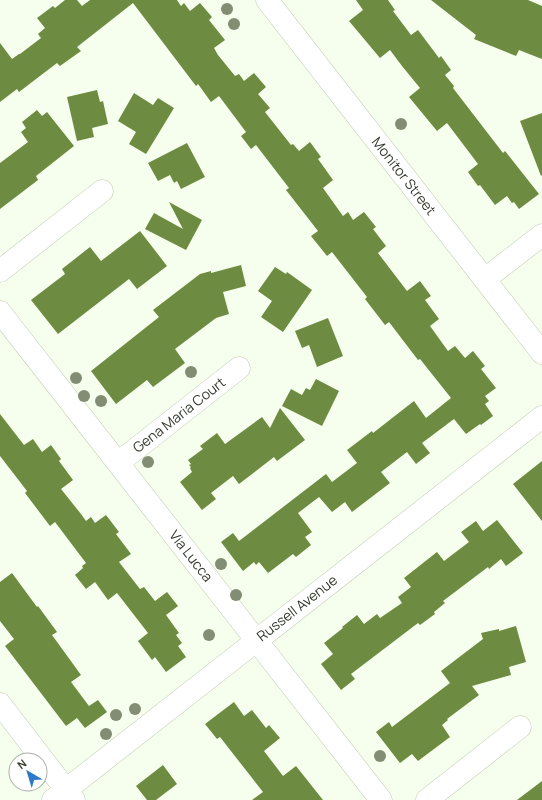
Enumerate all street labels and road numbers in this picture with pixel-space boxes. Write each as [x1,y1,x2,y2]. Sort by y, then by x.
street label: Monitor Street [368,133,441,219]
street label: Gena Maria Court [129,372,229,457]
street label: Via Lucca [165,526,218,585]
street label: Russell Avenue [253,570,341,645]

